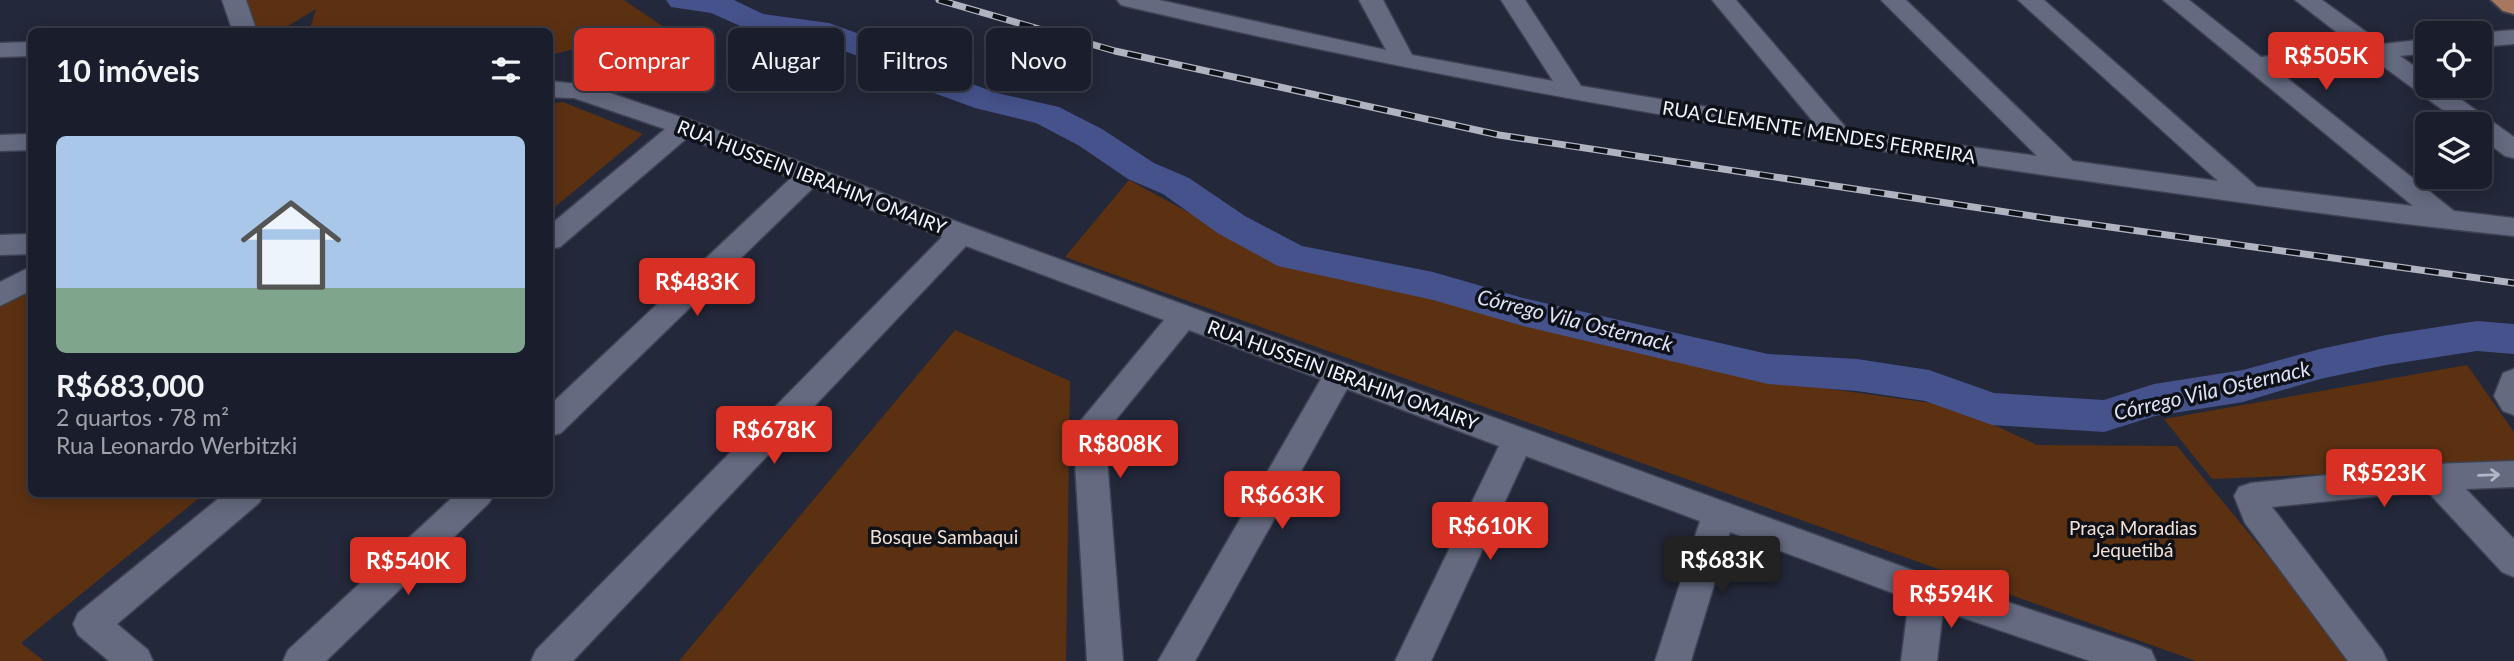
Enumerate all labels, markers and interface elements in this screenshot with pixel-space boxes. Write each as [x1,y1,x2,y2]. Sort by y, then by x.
map controls [2415,21,2492,189]
button: locate [2415,21,2492,98]
chip: Comprar [574,28,714,91]
chip: Alugar [728,28,844,91]
chip: Filtros [858,28,972,91]
chip: Novo [986,28,1091,91]
pin: R$505K [2269,32,2383,92]
text: R$505K [2284,41,2368,69]
icon: filters [487,51,525,89]
text: 10 imóveis [56,52,200,88]
street label: RUA CLEMENTE MENDES FERREIRA [1661,95,1977,168]
button: layers [2415,112,2492,189]
street label: RUA HUSSEIN IBRAHIM OMAIRY [674,114,950,239]
icon: home [228,182,354,308]
pin: R$483K [640,258,754,318]
text: R$483K [655,267,739,295]
water label: Córrego Vila Osternack [1475,283,1677,356]
street label: RUA HUSSEIN IBRAHIM OMAIRY [1205,315,1482,434]
water label: Córrego Vila Osternack [2111,355,2313,424]
text: R$683,000 [56,367,204,403]
text: 2 quartos · 78 m² [56,403,229,431]
pin: R$678K [717,406,831,466]
text: R$678K [732,415,816,443]
pin: R$808K [1063,420,1177,480]
text: R$808K [1078,429,1162,457]
text: Rua Leonardo Werbitzki [56,431,297,459]
pin: R$523K [2327,449,2441,509]
text: R$523K [2342,458,2426,486]
one-way arrow [2478,468,2501,481]
pin: R$663K [1225,472,1339,531]
text: R$663K [1240,480,1324,508]
pin: R$610K [1433,503,1547,562]
text: R$610K [1448,511,1532,539]
park label: Praça Moradias Jequetibá [2069,516,2197,561]
park label: Bosque Sambaqui [870,525,1018,548]
pin: R$683K [1665,536,1779,596]
pin: R$540K [351,538,465,597]
text: R$683K [1680,545,1764,573]
text: R$540K [366,546,450,574]
pin: R$594K [1894,570,2008,630]
text: R$594K [1909,579,1993,607]

